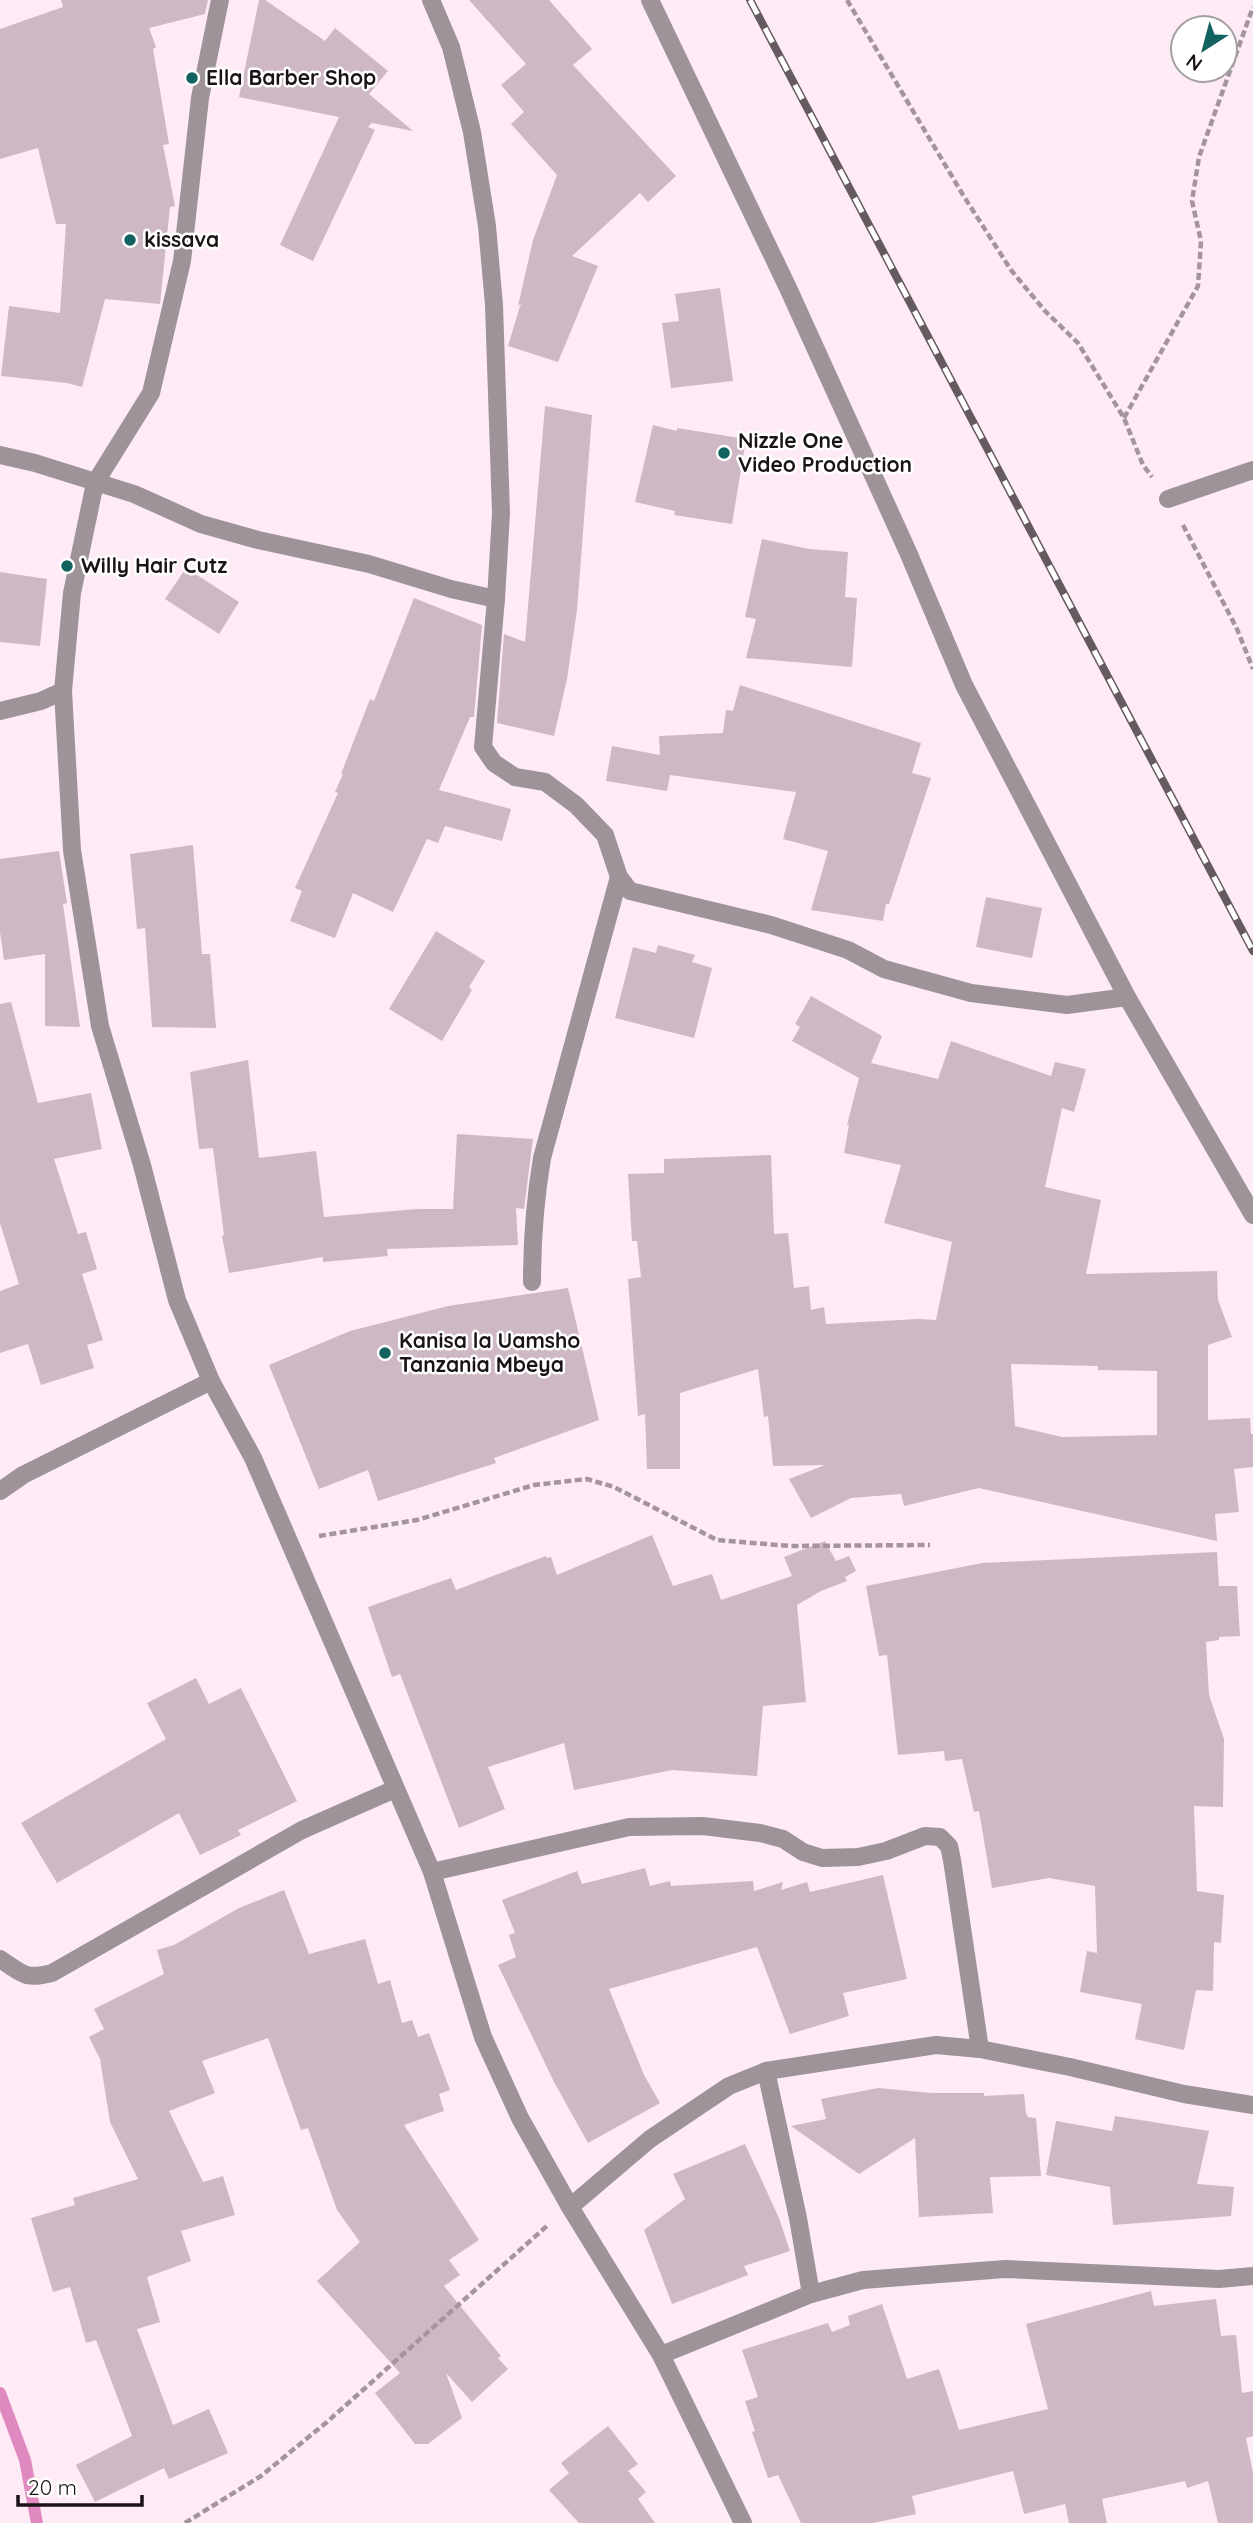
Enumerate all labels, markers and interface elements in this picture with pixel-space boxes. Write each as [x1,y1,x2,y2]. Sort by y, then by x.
north arrow [1169,14,1239,84]
text: N [1181,49,1207,77]
place label: Ella Barber Shop [206,64,376,90]
marker: Ella Barber Shop [184,70,200,86]
place label: kissava [144,226,219,252]
marker: kissava [122,232,138,248]
place label: Nizzle One Video Production [738,427,912,477]
marker: Nizzle One Video Production [716,445,732,461]
place label: Willy Hair Cutz [81,552,227,578]
marker: Willy Hair Cutz [59,558,75,574]
place label: Kanisa la Uamsho Tanzania Mbeya [399,1327,580,1377]
marker: Kanisa la Uamsho Tanzania Mbeya [377,1345,393,1361]
scale bar [18,2464,142,2508]
text: 20 m [28,2474,77,2500]

